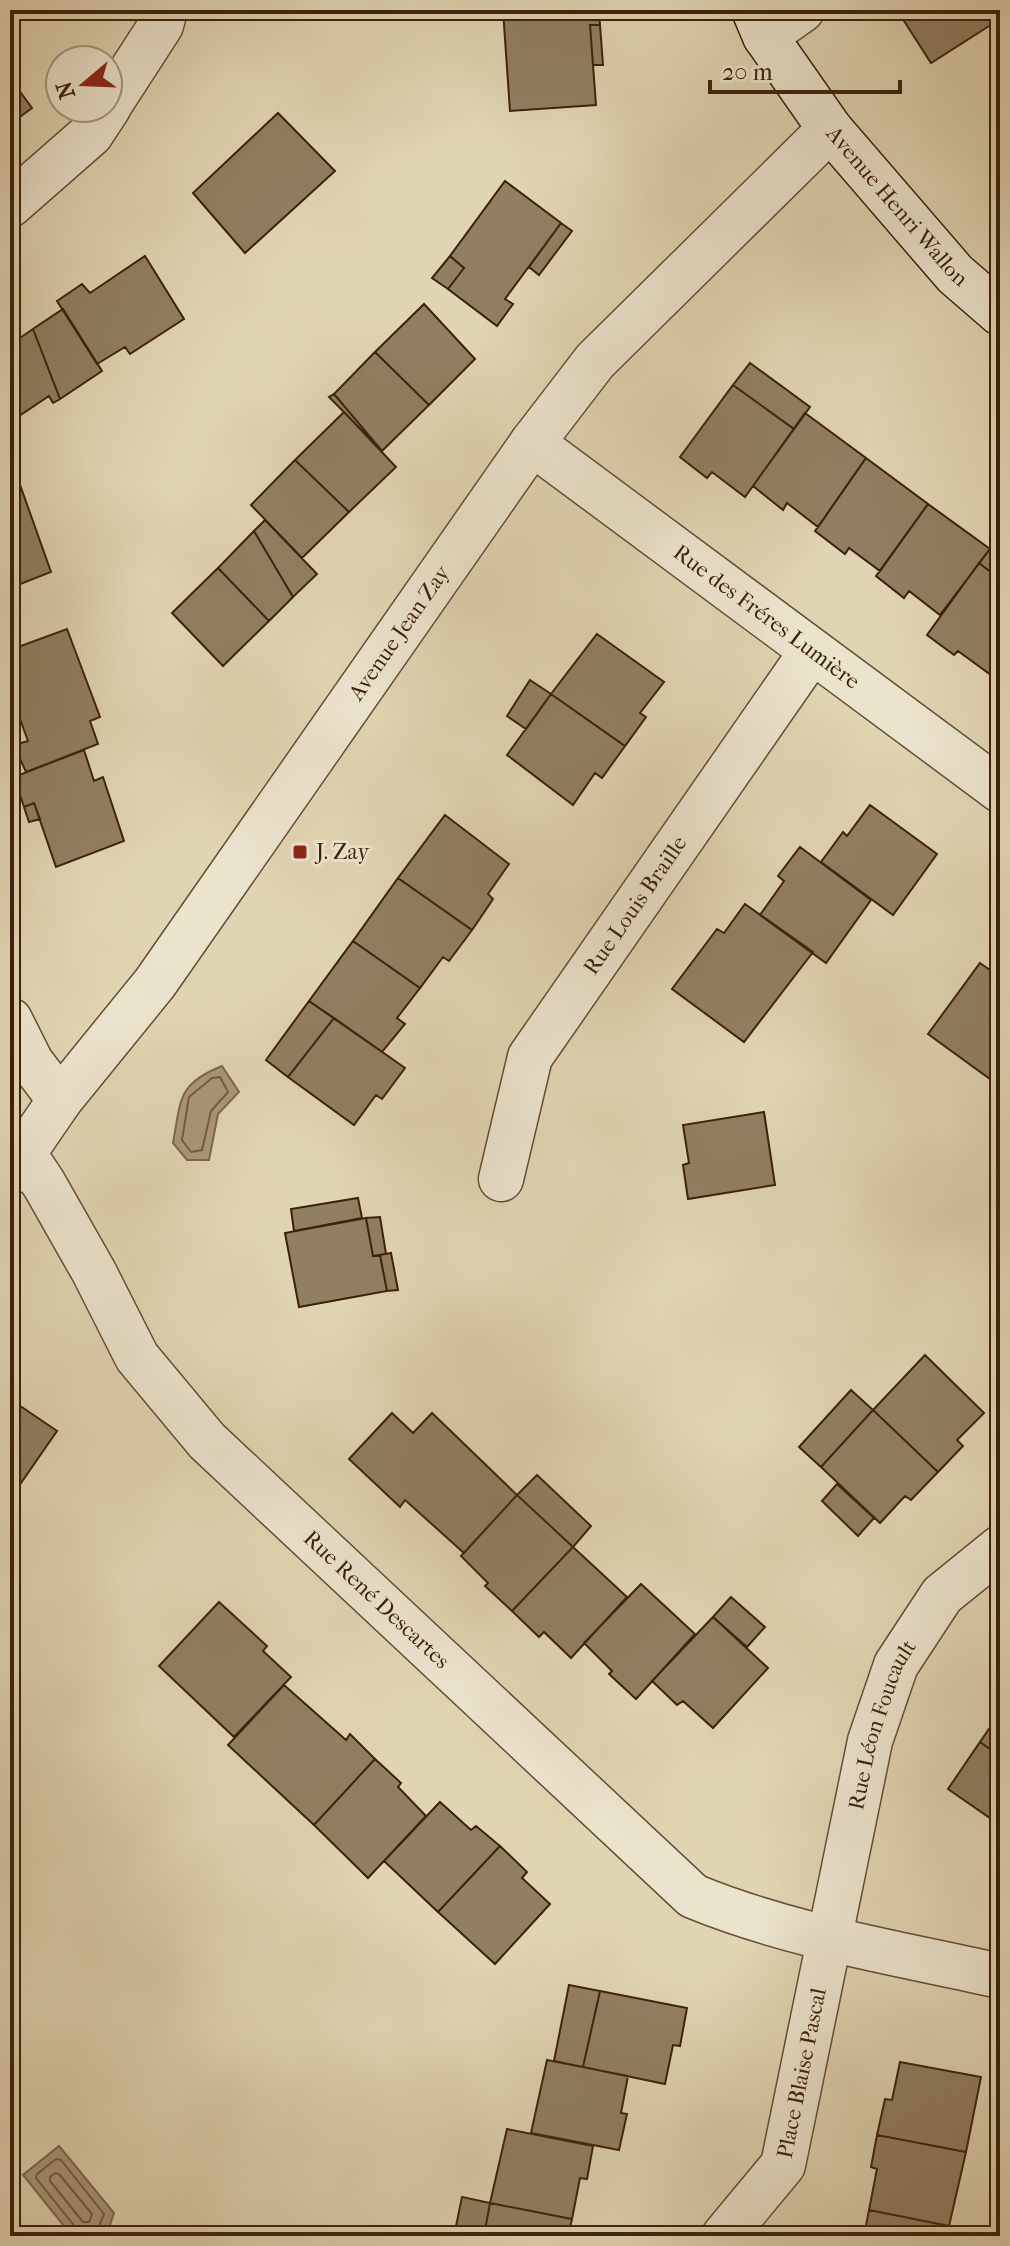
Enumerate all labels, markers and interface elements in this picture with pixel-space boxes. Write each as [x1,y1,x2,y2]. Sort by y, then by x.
north arrow [44,44,124,124]
scale bar [710,44,900,94]
text: 20 m [722,58,773,86]
text: N [51,78,81,102]
street label: Avenue Henri Wallon [820,120,973,292]
street label: Rue des Fréres Lumière [668,539,865,695]
street label: Avenue Jean Zay [343,560,456,706]
street label: Rue Louis Braille [578,831,693,980]
place label: J. Zay [314,839,370,865]
marker: J. Zay [291,843,309,861]
street label: Rue René Descartes [298,1525,455,1674]
street label: Rue Léon Foucault [843,1635,922,1812]
street label: Place Blaise Pascal [772,1986,832,2161]

